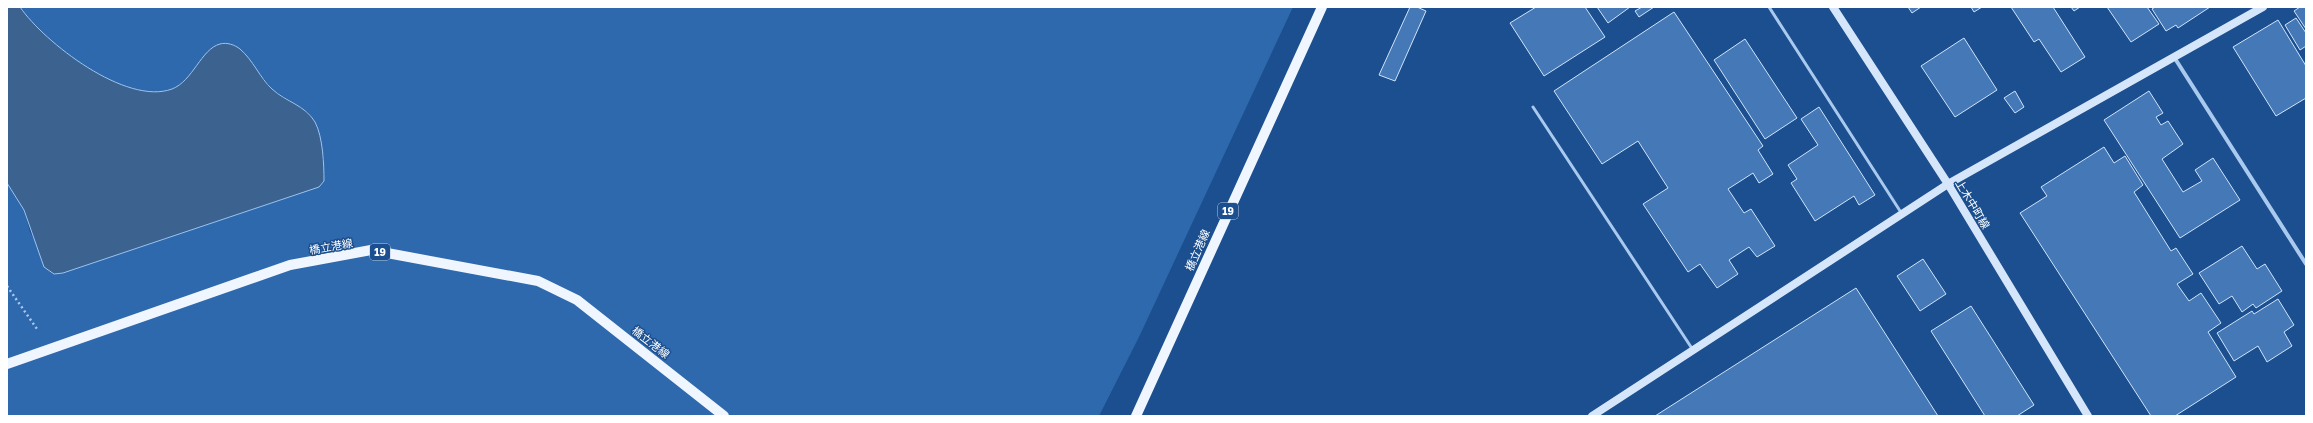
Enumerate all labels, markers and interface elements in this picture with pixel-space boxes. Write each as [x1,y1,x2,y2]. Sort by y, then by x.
street label: 上木中町線 [1953,177,1993,231]
road number: 19 [1218,203,1238,219]
street label: 橋立港線 [1182,227,1212,273]
street label: 橋立港線 [308,236,354,256]
road number: 19 [370,244,390,260]
street label: 橋立港線 [630,323,672,361]

